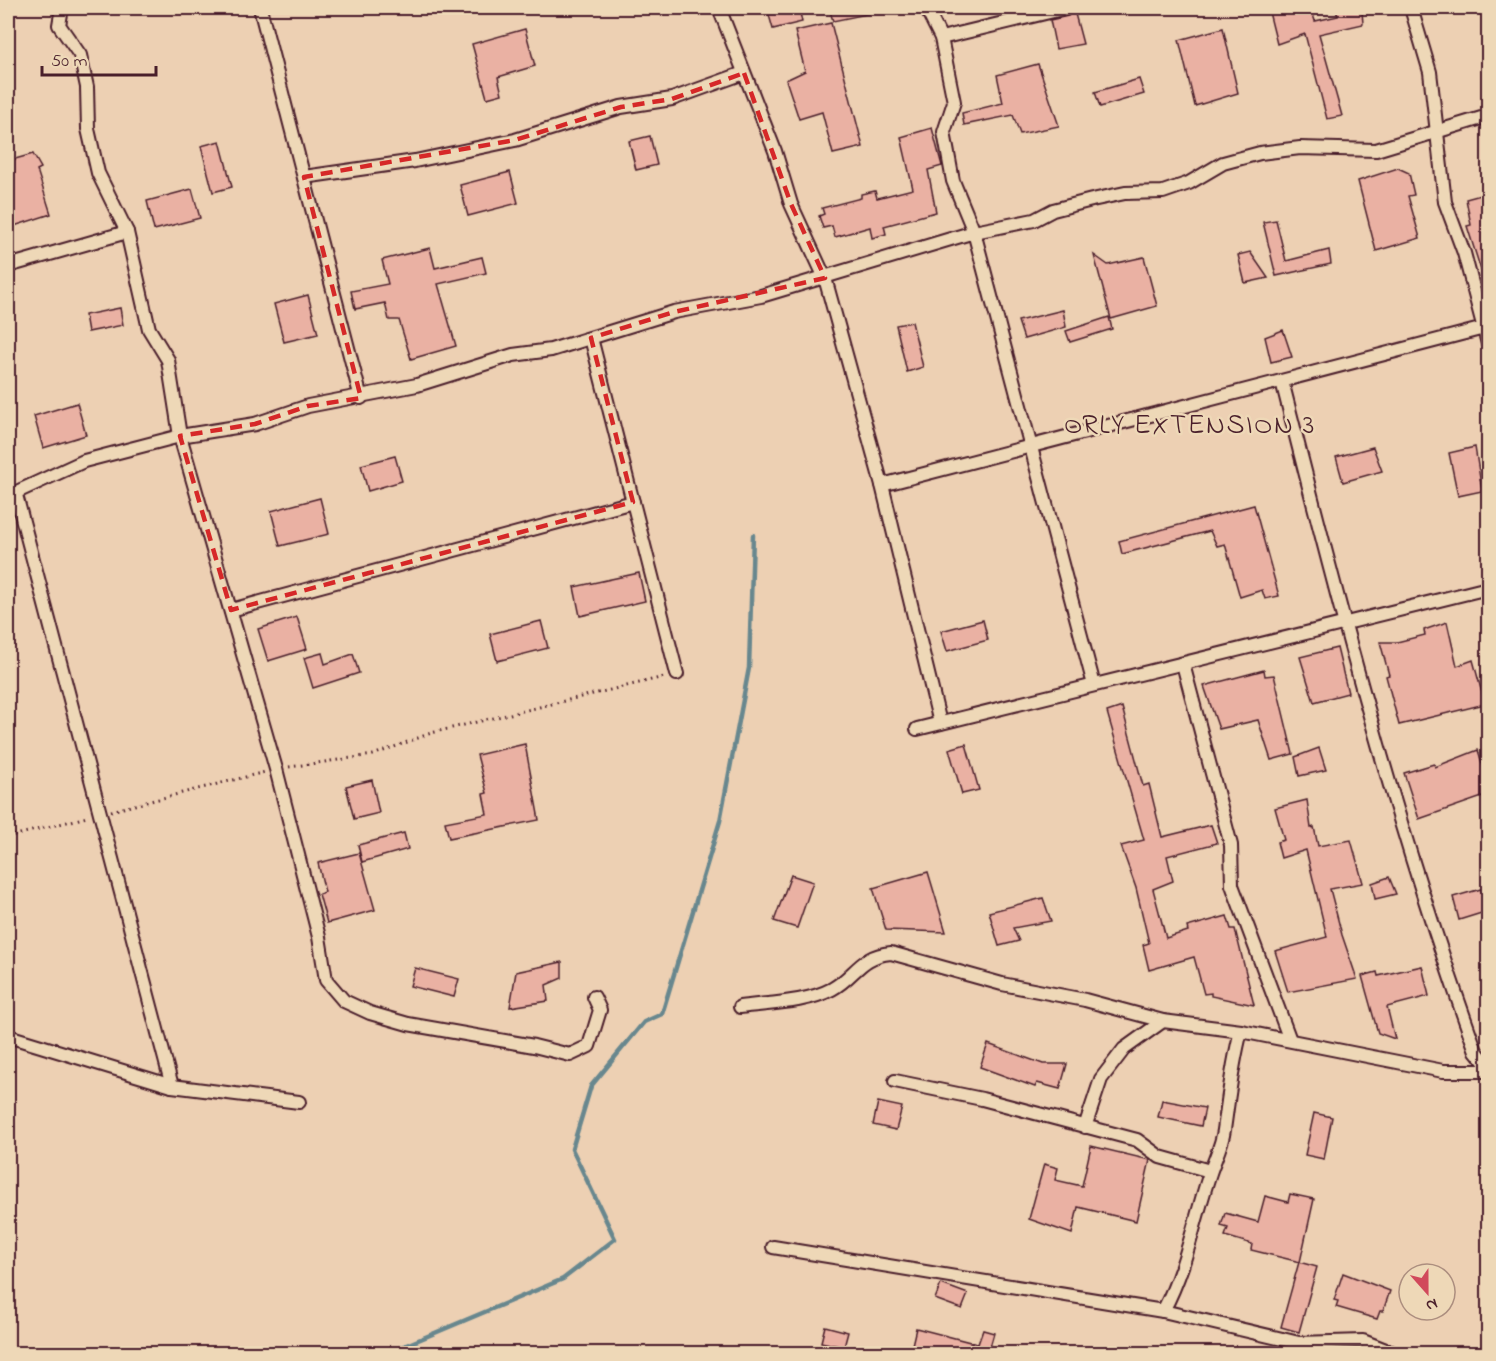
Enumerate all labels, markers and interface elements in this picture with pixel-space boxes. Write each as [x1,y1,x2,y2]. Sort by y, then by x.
scale bar [42,39,156,77]
text: 50 m [51,49,88,75]
district label: ORLY EXTENSION 3 [1064,406,1316,447]
north arrow [1397,1262,1457,1322]
text: N [1422,1291,1441,1317]

